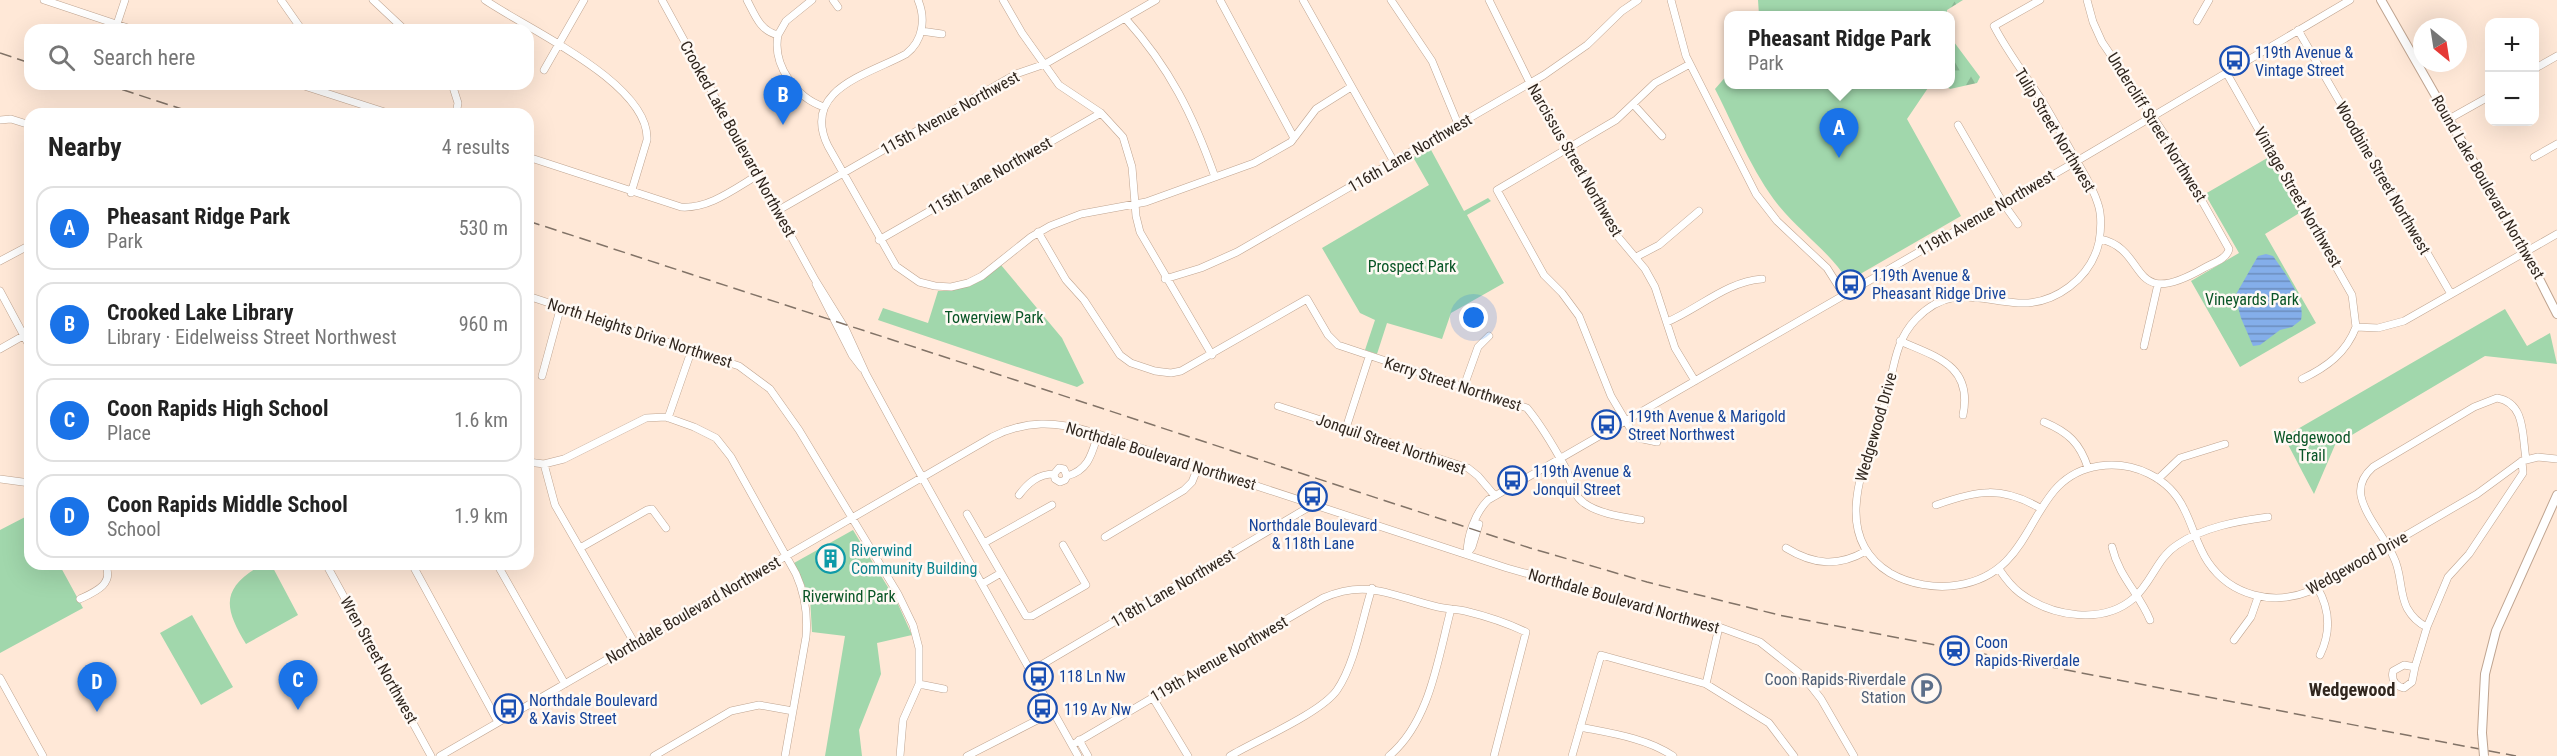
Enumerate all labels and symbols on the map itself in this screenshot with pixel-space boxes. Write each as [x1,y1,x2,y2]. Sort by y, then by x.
north arrow [2413,18,2467,72]
street label: Crooked Lake Boulevard Northwest [676,38,800,240]
place label: 119th Avenue & Vintage Street [2255,43,2354,80]
bus stop icon: 119th Avenue & Vintage Street [2218,45,2250,77]
street label: Undercliff Street Northwest [2103,49,2211,205]
street label: Tulip Street Northwest [2011,65,2100,196]
street label: 115th Avenue Northwest [878,67,1023,159]
pin: B [764,76,802,125]
street label: Narcissus Street Northwest [1523,80,1627,240]
street label: Round Lake Boulevard Northwest [2428,92,2549,282]
street label: Woodbine Street Northwest [2331,98,2435,258]
pin: A [1820,108,1858,158]
street label: 116th Lane Northwest [1345,110,1475,196]
street label: Vintage Street Northwest [2250,124,2346,271]
street label: 115th Lane Northwest [925,133,1055,219]
street label: 119th Avenue Northwest [1914,166,2058,260]
park label: Prospect Park [1368,257,1457,276]
place label: 119th Avenue & Pheasant Ridge Drive [1872,266,2006,303]
bus stop icon: 119th Avenue & Pheasant Ridge Drive [1835,268,1867,300]
park label: Vineyards Park [2205,290,2300,309]
street label: North Heights Drive Northwest [545,294,735,372]
your location [1459,303,1488,332]
park label: Towerview Park [944,308,1044,327]
street label: Kerry Street Northwest [1382,353,1524,415]
street label: Wedgewood Drive [1851,370,1901,484]
place label: 119th Avenue & Marigold Street Northwest [1628,407,1786,444]
street label: Jonquil Street Northwest [1314,409,1469,479]
bus stop icon: 119th Avenue & Marigold Street Northwest [1591,409,1623,441]
street label: Northdale Boulevard Northwest [1064,418,1259,494]
park label: Wedgewood Trail [2273,428,2351,465]
place label: 119th Avenue & Jonquil Street [1533,462,1632,499]
bus stop icon: 119th Avenue & Jonquil Street [1496,464,1528,496]
bus stop icon: Northdale Boulevard & 118th Lane [1297,481,1329,513]
place label: Northdale Boulevard & 118th Lane [1249,516,1377,553]
street label: Wedgewood Drive [2303,527,2411,599]
place label: Riverwind Community Building [851,541,977,578]
building icon: Riverwind Community Building [814,543,846,575]
street label: 118th Lane Northwest [1108,545,1238,631]
street label: Northdale Boulevard Northwest [603,552,784,668]
street label: Northdale Boulevard Northwest [1526,565,1722,637]
park label: Riverwind Park [802,587,896,606]
street label: Wren Street Northwest [336,593,422,727]
street label: 119th Avenue Northwest [1147,612,1291,706]
place label: Coon Rapids-Riverdale [1975,633,2080,670]
station icon: Coon Rapids-Riverdale [1938,635,1970,667]
pin: C [278,660,318,710]
bus stop icon: 118 Ln Nw [1022,660,1054,692]
pin: D [78,662,116,712]
place label: 118 Ln Nw [1059,667,1126,686]
place label: Coon Rapids-Riverdale Station [1765,670,1906,707]
parking icon: Coon Rapids-Riverdale Station [1911,672,1943,704]
district label: Wedgewood [2309,679,2395,700]
place label: Northdale Boulevard & Xavis Street [529,691,658,728]
bus stop icon: Northdale Boulevard & Xavis Street [492,693,524,725]
bus stop icon: 119 Av Nw [1027,693,1059,725]
place label: 119 Av Nw [1064,700,1131,719]

